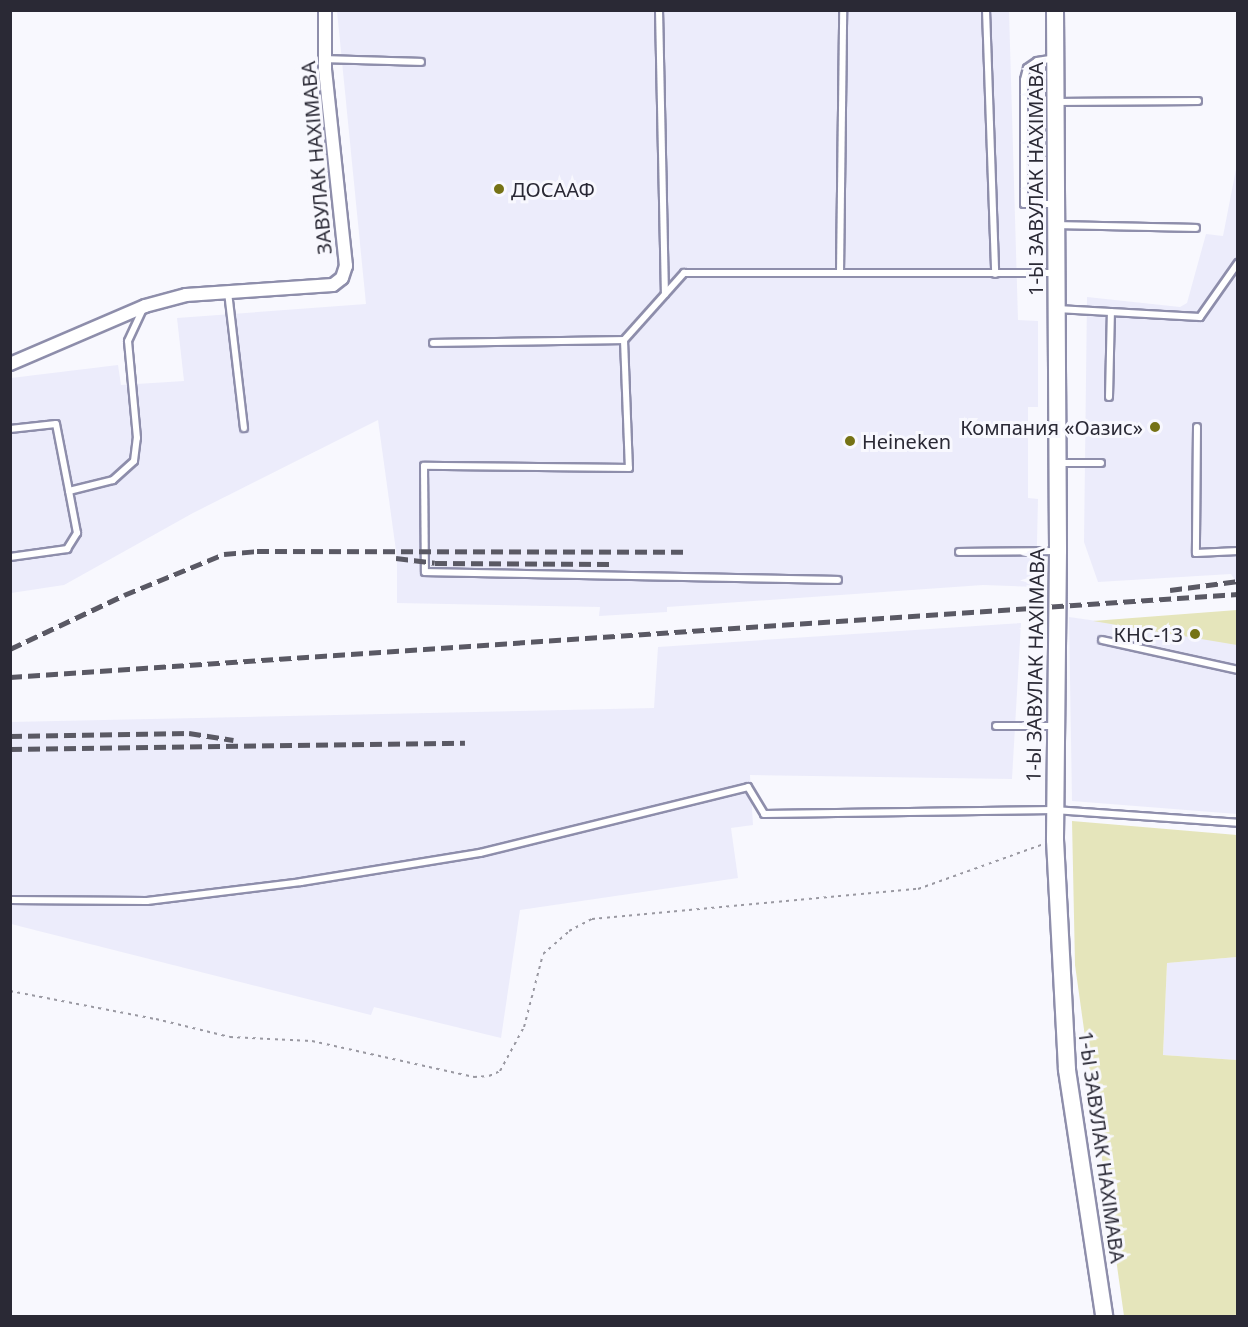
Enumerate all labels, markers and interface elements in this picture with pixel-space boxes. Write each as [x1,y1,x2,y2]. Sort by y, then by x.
street label: ЗАВУЛАК НАХІМАВА [296,60,336,256]
street label: 1-Ы ЗАВУЛАК НАХІМАВА [1023,62,1047,296]
place label: ДОСААФ [511,177,595,201]
marker: ДОСААФ [492,182,506,196]
place label: Компания «Оазис» [960,415,1143,439]
marker: Компания «Оазис» [1148,420,1162,434]
place label: Heineken [862,429,951,453]
marker: Heineken [843,434,857,448]
street label: 1-Ы ЗАВУЛАК НАХІМАВА [1021,548,1049,782]
place label: КНС-13 [1114,622,1183,646]
marker: КНС-13 [1188,627,1202,641]
street label: 1-Ы ЗАВУЛАК НАХІМАВА [1074,1029,1130,1265]

